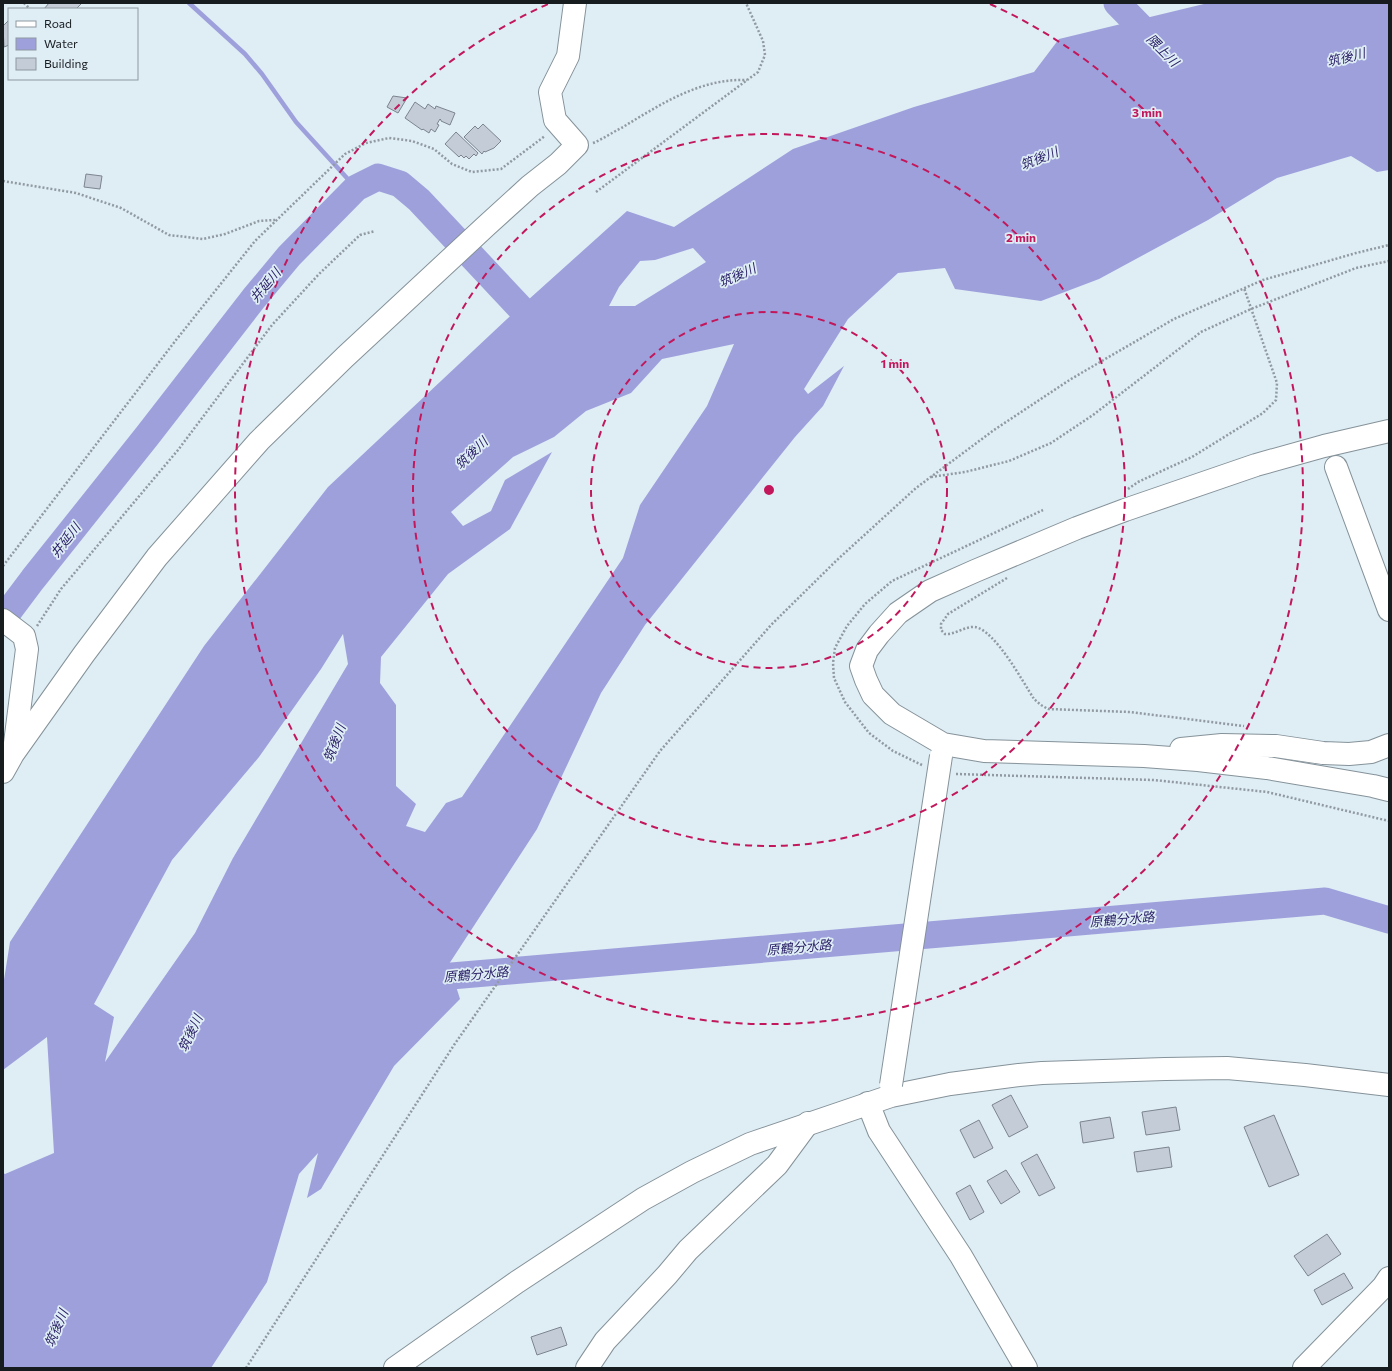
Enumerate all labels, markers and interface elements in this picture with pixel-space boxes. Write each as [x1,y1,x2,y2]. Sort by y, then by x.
legend [8,8,138,80]
text: Road [44,16,72,30]
water label: 隈上川 [1144,31,1184,71]
text: Water [44,36,78,50]
water label: 筑後川 [1325,44,1369,69]
text: Building [44,56,88,70]
text: 3 min [1132,105,1162,119]
water label: 筑後川 [1018,143,1062,173]
text: 2 min [1006,230,1036,244]
water label: 筑後川 [716,259,760,290]
water label: 井延川 [246,263,285,305]
text: 1 min [881,356,909,370]
water label: 筑後川 [451,432,492,472]
centre of rings [762,483,776,497]
water label: 井延川 [47,518,85,560]
water label: 筑後川 [320,720,349,764]
water label: 原鶴分水路 [1089,908,1156,930]
water label: 原鶴分水路 [766,936,833,958]
water label: 原鶴分水路 [443,963,510,985]
water label: 筑後川 [175,1010,206,1054]
water label: 筑後川 [41,1305,72,1349]

